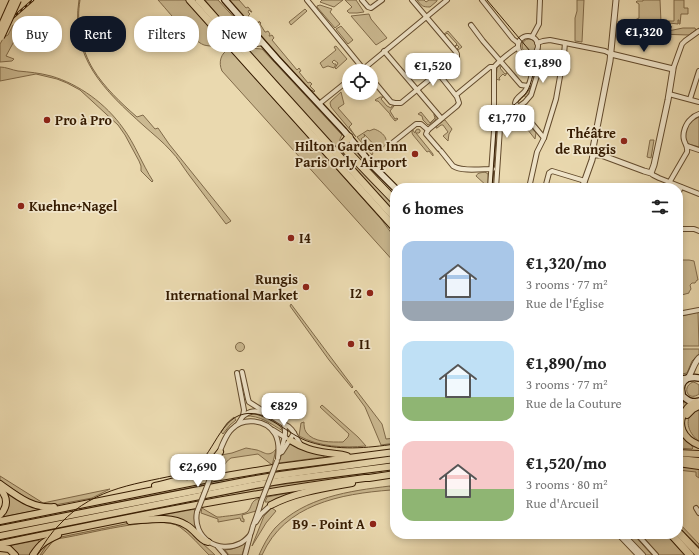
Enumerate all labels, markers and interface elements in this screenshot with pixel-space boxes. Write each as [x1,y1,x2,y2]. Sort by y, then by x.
chip: Buy [12,16,62,52]
chip: Rent [70,16,126,52]
chip: Filters [134,16,199,52]
chip: New [207,16,261,52]
pin: €1,320 [611,19,677,53]
text: €1,320 [625,22,663,41]
pin: €1,890 [510,50,576,84]
pin: €1,520 [400,53,466,87]
text: €1,890 [524,53,562,72]
text: €1,520 [414,56,452,75]
map controls [342,64,378,100]
button: locate [342,64,378,100]
pin: €1,770 [474,105,540,139]
text: €1,770 [488,108,526,127]
place label: Pro à Pro [55,110,113,130]
marker: Pro à Pro [42,115,52,125]
place label: Théâtre de Rungis [555,123,616,159]
place label: Hilton Garden Inn Paris Orly Airport [295,136,408,172]
marker: Théâtre de Rungis [619,136,629,146]
marker: Hilton Garden Inn Paris Orly Airport [410,149,420,159]
text: 6 homes [402,195,464,220]
place label: Kuehne+Nagel [29,196,118,216]
icon: filters [649,196,671,218]
marker: Kuehne+Nagel [16,201,26,211]
place label: I4 [299,228,311,248]
marker: I4 [286,233,296,243]
text: €1,320/mo [526,250,607,275]
icon: home [434,257,482,305]
place label: Rungis International Market [165,269,299,305]
text: 3 rooms · 77 m² [526,275,608,294]
marker: Rungis International Market [301,282,311,292]
place label: I2 [350,283,362,303]
marker: I2 [365,288,375,298]
text: Rue de l'Église [526,294,604,313]
place label: I1 [359,334,371,354]
marker: I1 [346,339,356,349]
text: €1,890/mo [526,350,607,375]
icon: home [434,357,482,405]
text: 3 rooms · 77 m² [526,375,608,394]
pin: €829 [260,393,308,427]
text: Rue de la Couture [526,394,622,413]
text: €829 [271,396,297,415]
text: €1,520/mo [526,450,607,475]
pin: €2,690 [165,454,231,488]
text: €2,690 [179,457,217,476]
icon: home [434,457,482,505]
text: 3 rooms · 80 m² [526,475,608,494]
text: Rue d'Arcueil [526,494,599,513]
place label: B9 - Point A [292,514,365,534]
marker: B9 - Point A [368,519,378,529]

